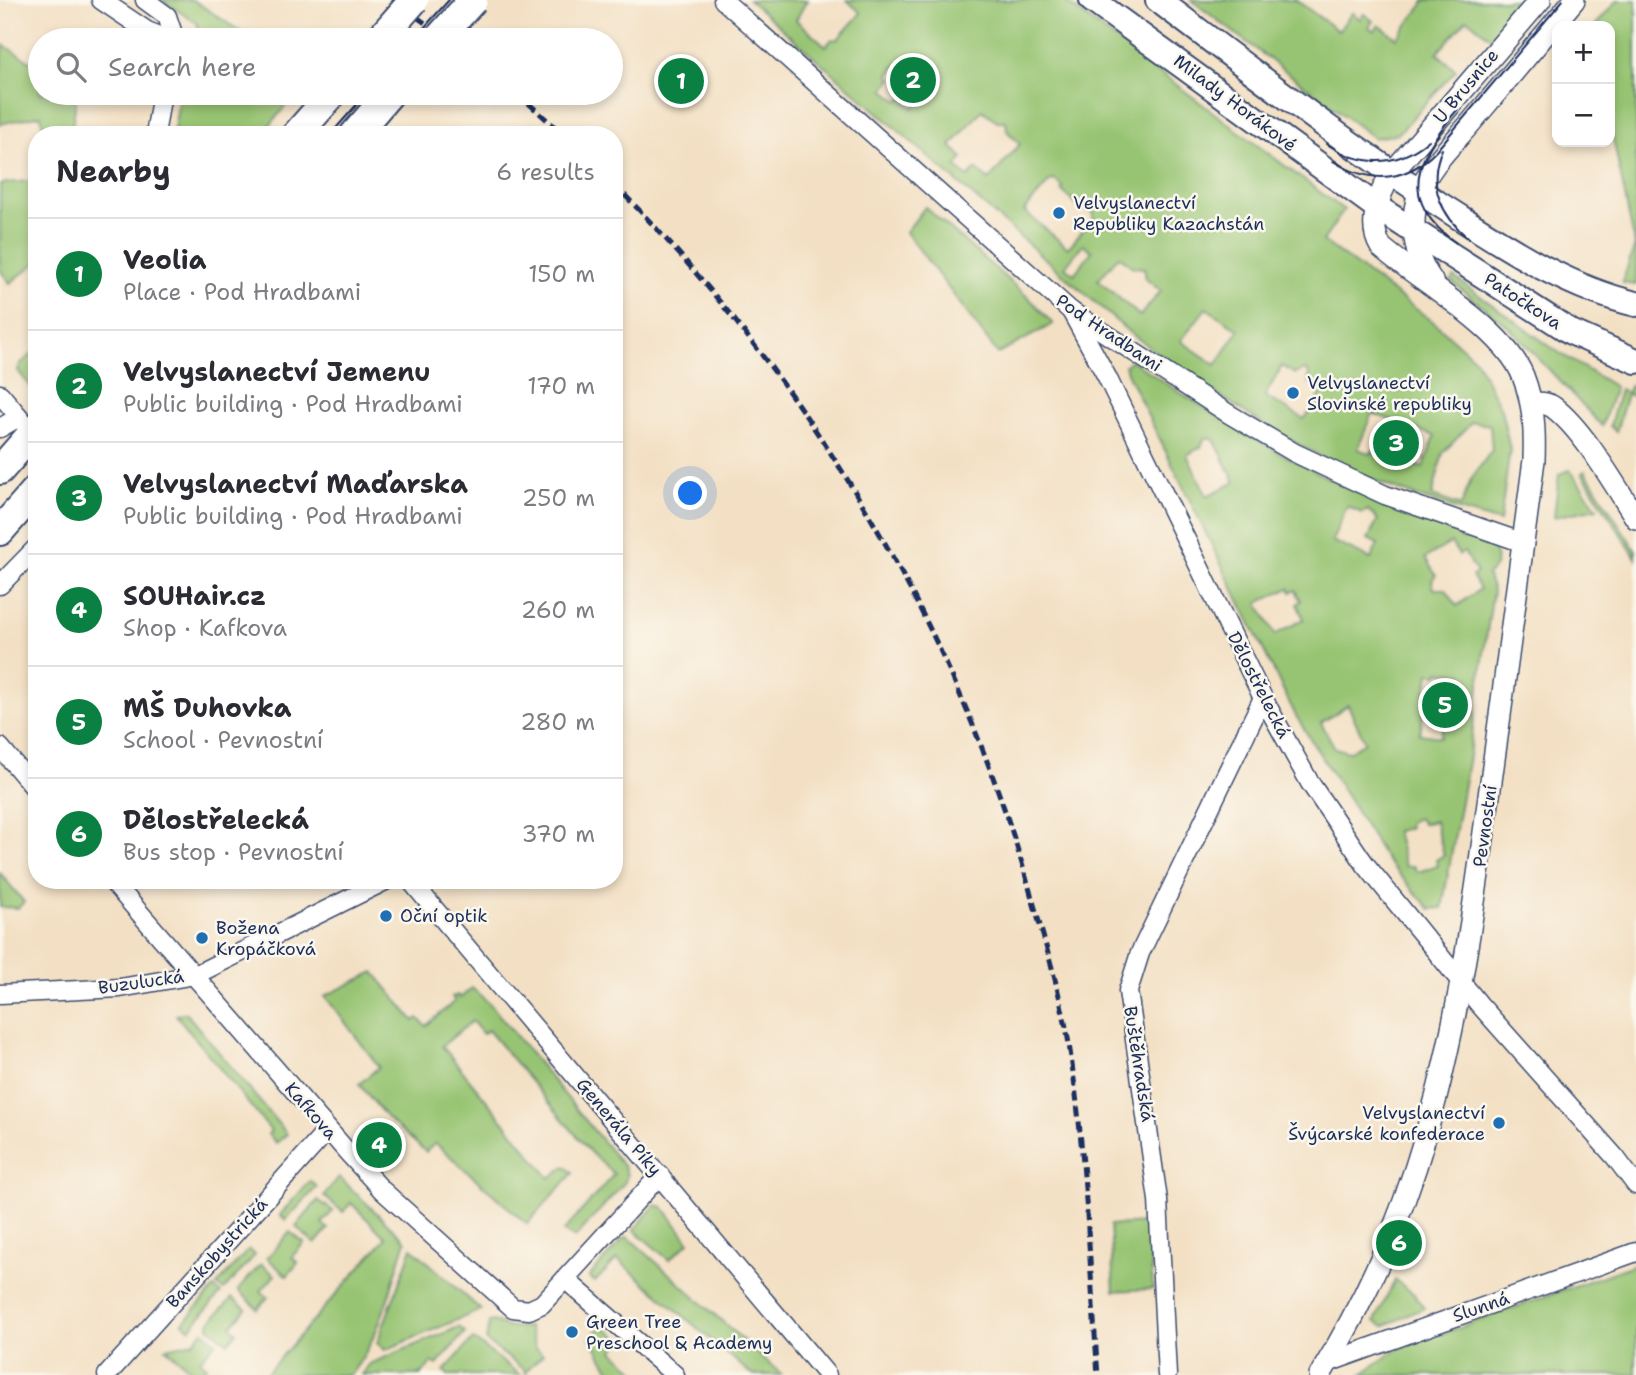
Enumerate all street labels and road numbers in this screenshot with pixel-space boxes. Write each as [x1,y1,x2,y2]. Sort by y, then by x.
street label: U Brusnice [1428,44,1504,128]
street label: Milady Horákové [1169,49,1301,157]
street label: Patočkova [1480,267,1566,335]
street label: Pod Hradbami [1051,289,1167,377]
street label: Dělostřelecká [1222,628,1296,742]
street label: Pevnostní [1467,783,1503,869]
street label: Buzulucká [97,964,185,1000]
street label: Buštěhradská [1118,1004,1160,1124]
street label: Generála Píky [571,1073,667,1181]
street label: Kafkova [279,1077,343,1145]
street label: Banskobystrická [161,1193,273,1313]
street label: Slunná [1449,1286,1513,1328]

